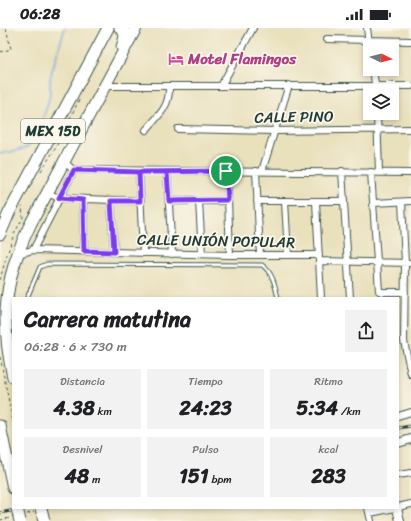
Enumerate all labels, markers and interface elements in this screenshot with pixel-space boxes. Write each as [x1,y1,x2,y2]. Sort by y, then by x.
text: 06:28 [20,1,60,27]
north arrow [363,40,399,76]
map controls [363,40,399,120]
place label: Motel Flamingos [187,46,297,72]
hotel icon: Motel Flamingos [167,50,185,68]
button: layers [363,84,399,120]
street label: CALLE PINO [254,103,334,131]
road number: MEX 15D [21,119,85,143]
pin [209,154,243,188]
icon: arrive [215,160,237,182]
street label: CALLE UNIÓN POPULAR [137,227,295,255]
text: Carrera matutina [24,300,191,339]
button: share [345,310,387,352]
text: 06:28 · 6 × 730 m [24,335,127,358]
text: Distancia [60,372,105,391]
text: Tiempo [188,372,223,391]
text: Ritmo [314,372,343,391]
text: 4.38 [53,391,95,426]
text: 24:23 [179,391,232,426]
text: 5:34 [296,391,338,426]
text: km [95,402,112,421]
text: /km [338,402,361,421]
text: Desnivel [63,440,102,459]
text: Pulso [192,440,219,459]
text: kcal [319,440,339,459]
text: 48 [65,459,89,494]
text: 151 [179,459,209,494]
text: 283 [311,459,346,494]
text: m [89,470,100,489]
text: bpm [209,470,232,489]

